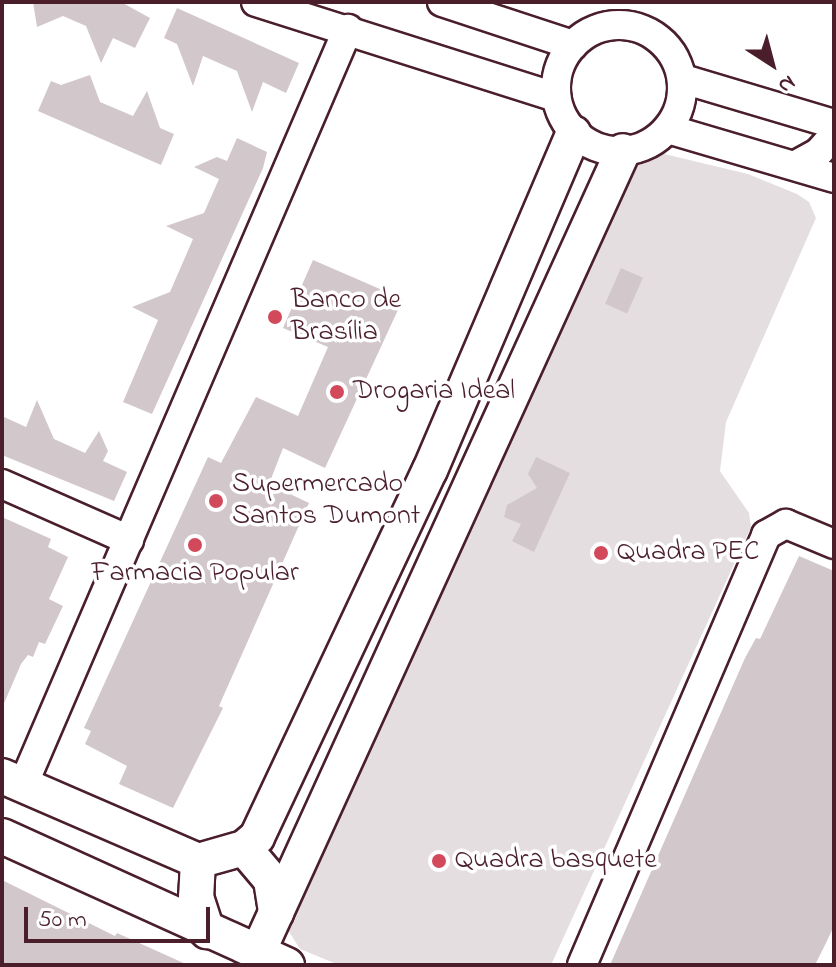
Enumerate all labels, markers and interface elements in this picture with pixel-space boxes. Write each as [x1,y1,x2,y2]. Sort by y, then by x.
north arrow [732,24,812,104]
text: N [771,66,802,101]
place label: Banco de Brasília [291,284,401,350]
marker: Banco de Brasília [266,308,284,326]
place label: Drogaria Ideal [353,375,515,409]
marker: Drogaria Ideal [328,383,346,401]
place label: Supermercado Santos Dumont [232,468,420,534]
marker: Supermercado Santos Dumont [207,492,225,510]
marker: Farmacia Popular [186,536,204,554]
place label: Quadra PEC [617,536,759,570]
marker: Quadra PEC [592,544,610,562]
place label: Farmacia Popular [91,557,299,591]
place label: Quadra basquete [455,844,657,878]
marker: Quadra basquete [430,852,448,870]
scale bar [28,891,214,941]
text: 50 m [38,903,87,938]

